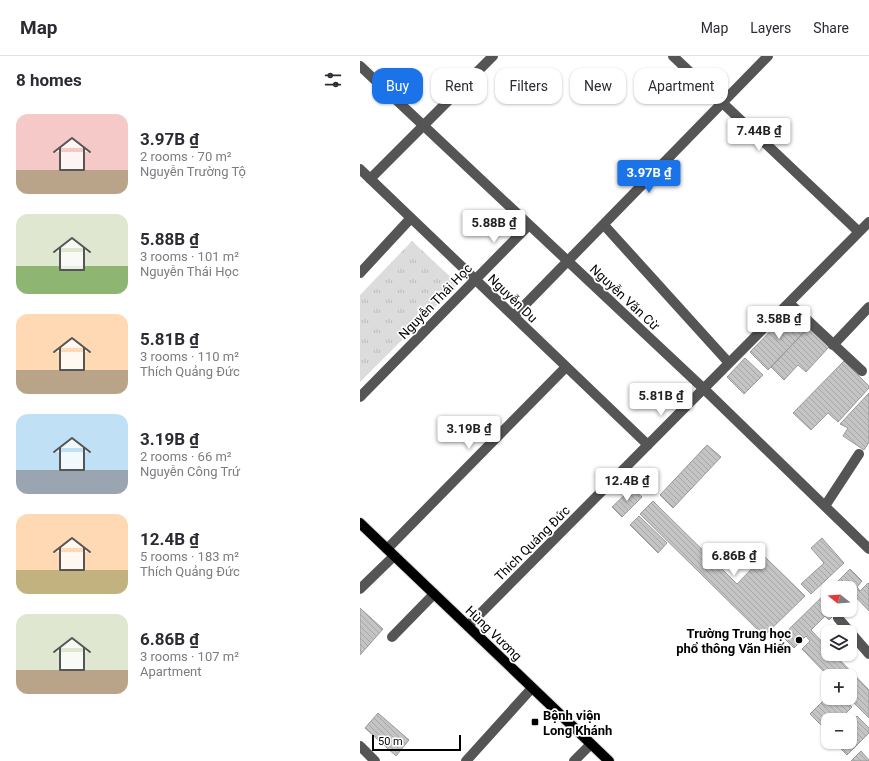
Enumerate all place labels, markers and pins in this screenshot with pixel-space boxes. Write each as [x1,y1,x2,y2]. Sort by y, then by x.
pin: 7.44B ₫ [722,118,796,152]
pin: 3.97B ₫ [612,160,686,194]
pin: 5.88B ₫ [457,210,531,244]
pin: 3.58B ₫ [742,306,816,340]
pin: 5.81B ₫ [624,383,698,417]
pin: 3.19B ₫ [432,416,506,450]
pin: 12.4B ₫ [590,468,664,502]
pin: 6.86B ₫ [697,543,771,577]
place label: Trường Trung học phổ thông Văn Hiến [676,626,791,656]
marker: Trường Trung học phổ thông Văn Hiến [794,635,804,645]
place label: Bệnh viện Long Khánh [543,708,612,738]
marker: Bệnh viện Long Khánh [530,717,540,727]

